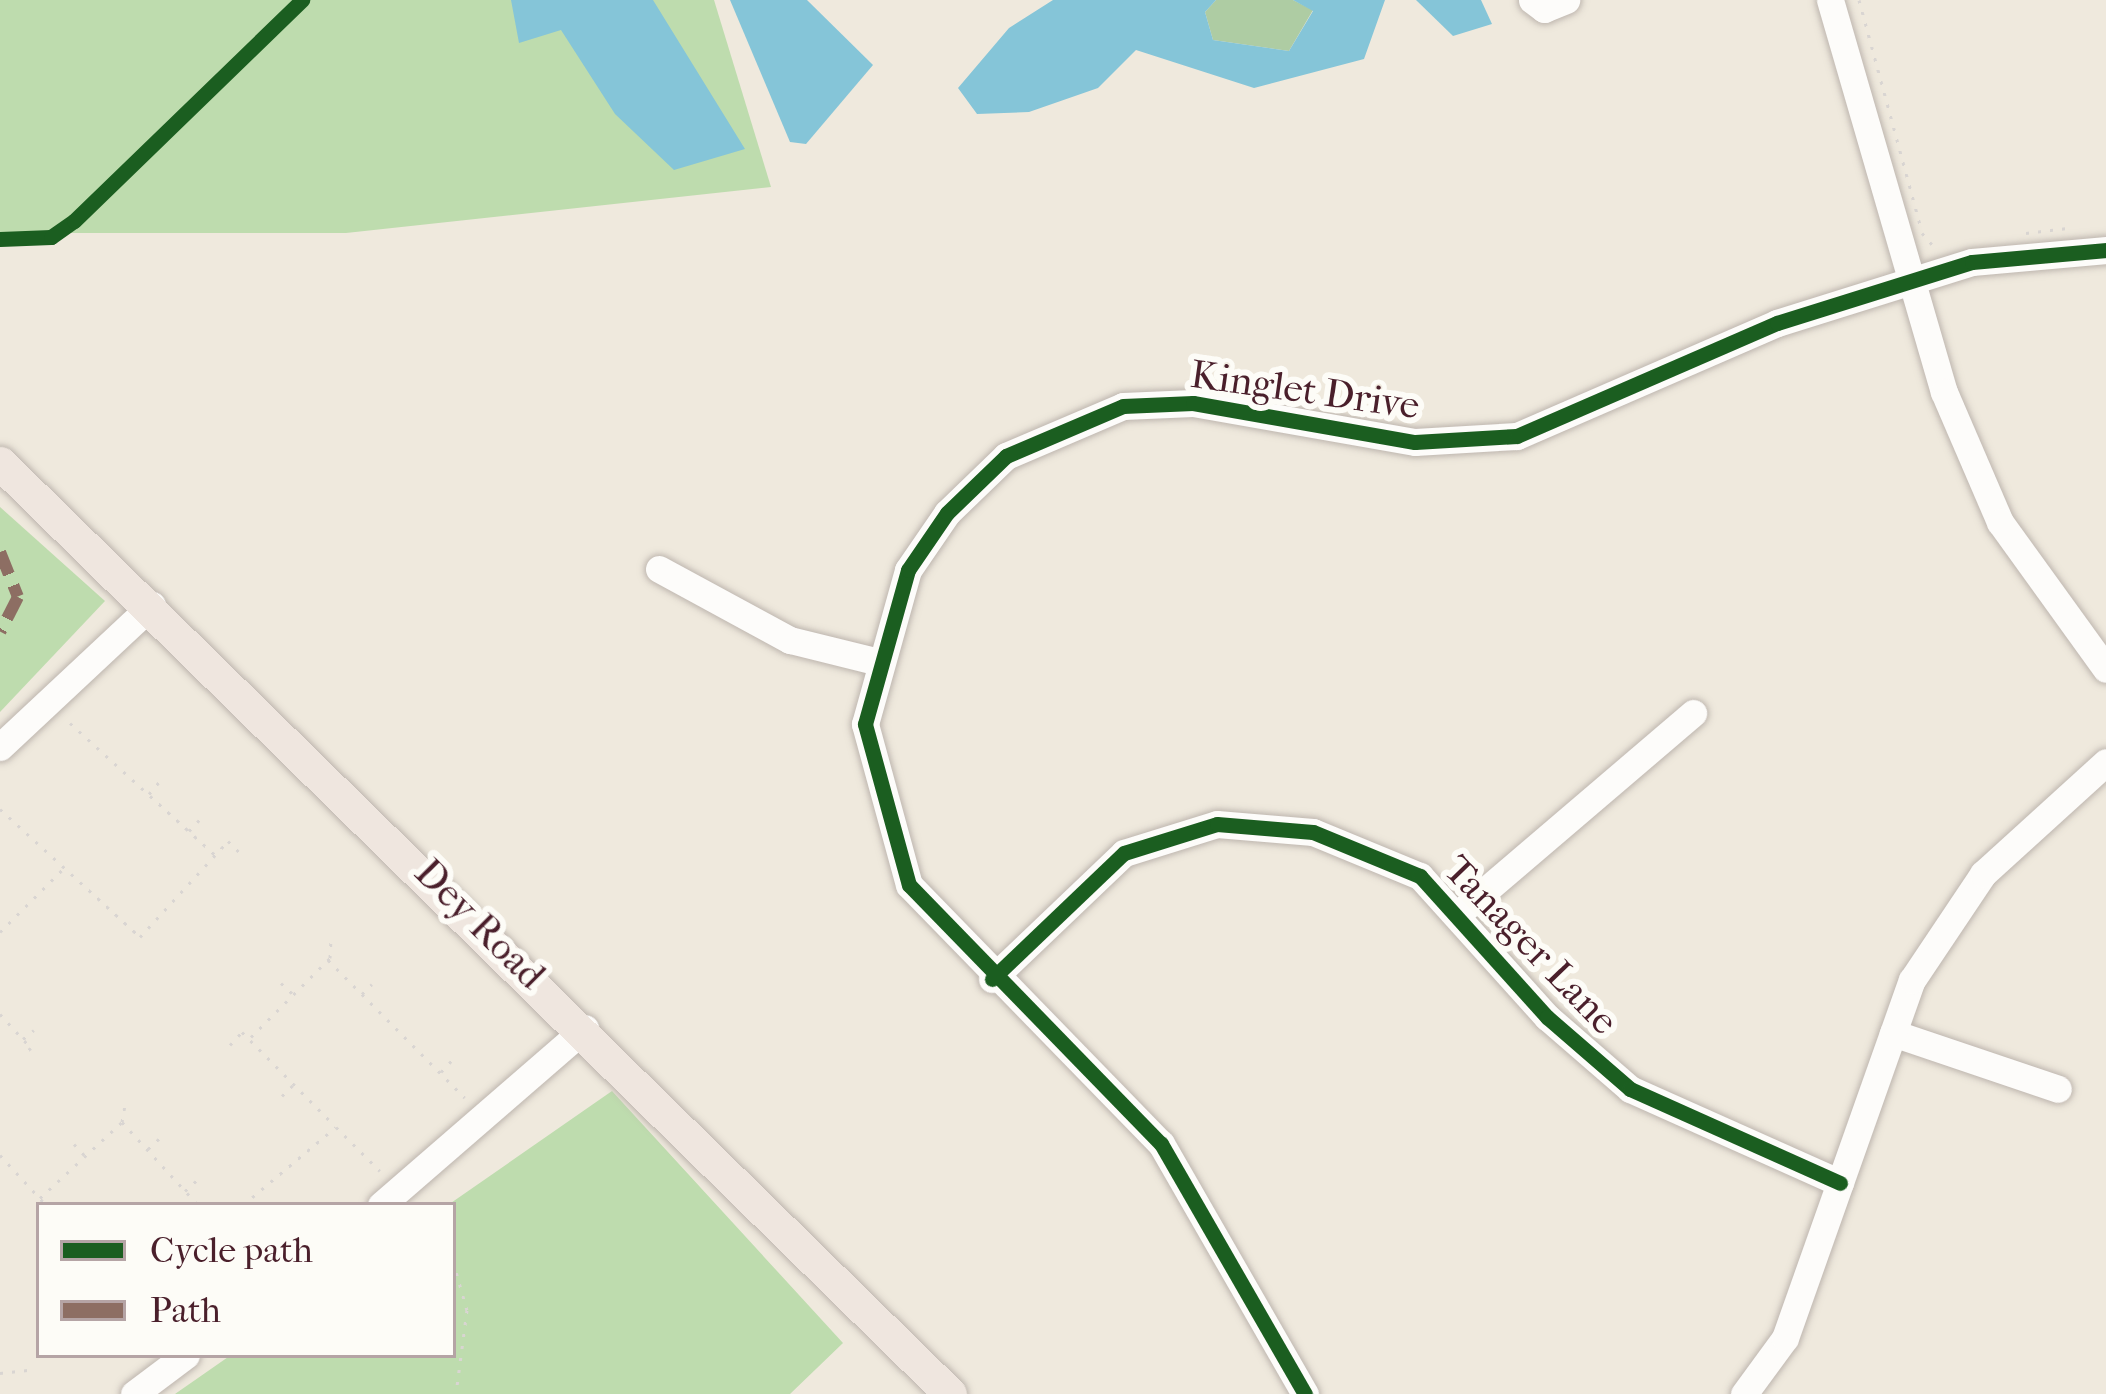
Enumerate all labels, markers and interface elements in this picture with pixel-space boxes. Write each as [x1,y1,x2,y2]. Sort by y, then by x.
street label: Kinglet Drive [1188,351,1422,429]
street label: Tanager Lane [1434,846,1628,1044]
street label: Dey Road [405,849,555,999]
legend [36,1202,456,1358]
text: Cycle path [150,1229,313,1271]
text: Path [150,1289,221,1331]

